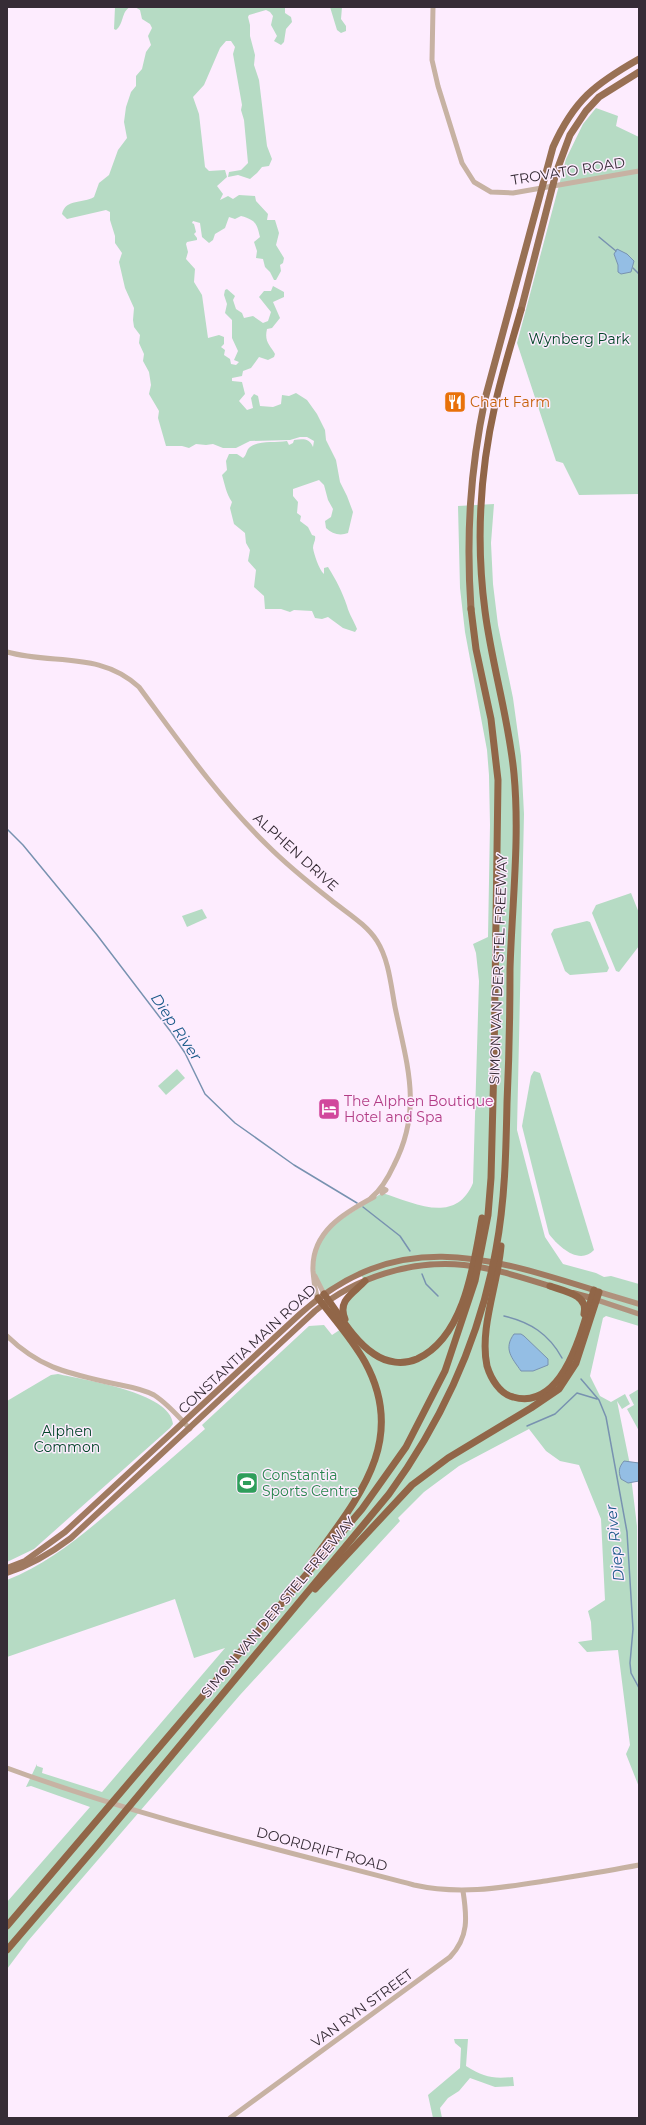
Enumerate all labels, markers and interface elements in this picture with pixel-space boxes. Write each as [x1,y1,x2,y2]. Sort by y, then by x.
street label: TROVATO ROAD [510,153,626,189]
park label: Wynberg Park [528,330,630,348]
restaurant icon: Chart Farm [442,389,468,415]
place label: Chart Farm [470,393,550,411]
street label: ALPHEN DRIVE [250,809,342,895]
street label: SIMON VAN DER STEL FREEWAY [485,853,511,1085]
water label: Diep River [147,989,206,1065]
place label: The Alphen Boutique Hotel and Spa [344,1092,494,1126]
hotel icon: The Alphen Boutique Hotel and Spa [316,1096,342,1122]
street label: CONSTANTIA MAIN ROAD [174,1280,320,1418]
park label: Alphen Common [34,1422,100,1456]
place label: Constantia Sports Centre [262,1466,358,1500]
sports icon: Constantia Sports Centre [234,1470,260,1496]
water label: Diep River [601,1503,628,1583]
street label: SIMON VAN DER STEL FREEWAY [197,1513,359,1701]
street label: DOORDRIFT ROAD [254,1823,390,1875]
street label: VAN RYN STREET [308,1965,416,2051]

